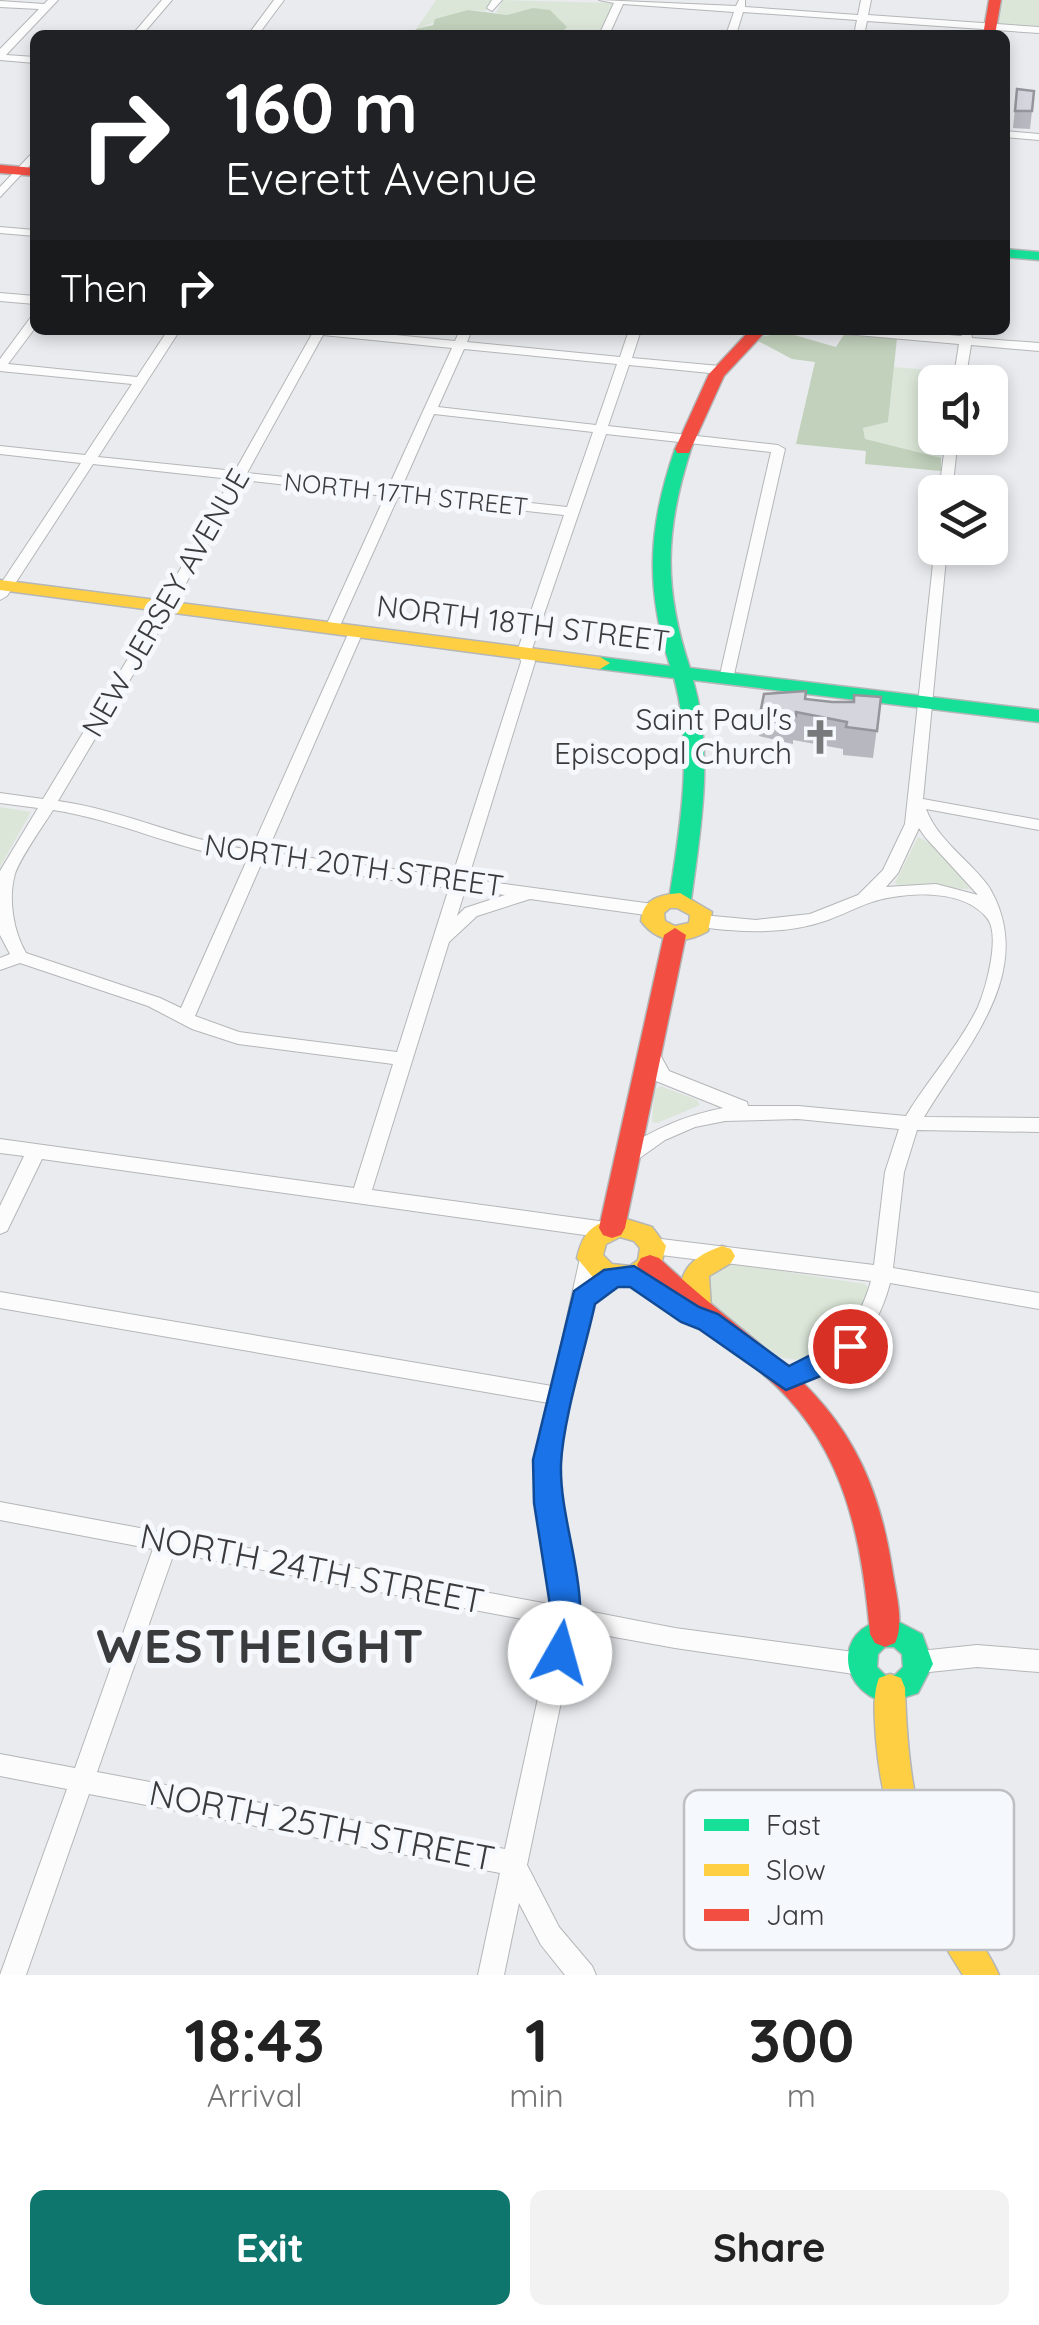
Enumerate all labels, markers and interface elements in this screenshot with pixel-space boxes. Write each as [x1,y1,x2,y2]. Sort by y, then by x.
text: 160 m [225,63,418,151]
icon: right [60,70,190,200]
text: Everett Avenue [225,150,537,206]
icon: right [168,260,223,315]
text: Then [60,264,148,312]
map controls [918,365,1008,565]
button: sound [918,365,1008,455]
street label: NEW JERSEY AVENUE [73,462,257,743]
street label: NORTH 17TH STREET [283,465,530,522]
button: layers [918,475,1008,565]
street label: NORTH 18TH STREET [374,586,672,660]
place label: Saint Paul's Episcopal Church [554,700,792,772]
church icon: Saint Paul's Episcopal Church [801,718,839,756]
street label: NORTH 20TH STREET [202,825,506,905]
pin [808,1304,893,1389]
icon: arrive [823,1319,878,1374]
street label: NORTH 24TH STREET [136,1513,488,1623]
position arrow [508,1601,612,1705]
district label: WESTHEIGHT [96,1615,426,1675]
street label: NORTH 25TH STREET [146,1770,498,1880]
legend [684,1790,1014,1950]
text: Fast [766,1807,821,1842]
text: Slow [766,1852,826,1887]
text: Jam [766,1897,825,1932]
text: 18:43 [185,2002,325,2077]
text: 1 [525,2002,548,2077]
text: 300 [748,2002,854,2077]
text: Arrival [207,2075,303,2115]
text: min [509,2075,564,2115]
text: m [787,2075,816,2115]
button: Exit [30,2190,510,2305]
button: Share [530,2190,1009,2305]

